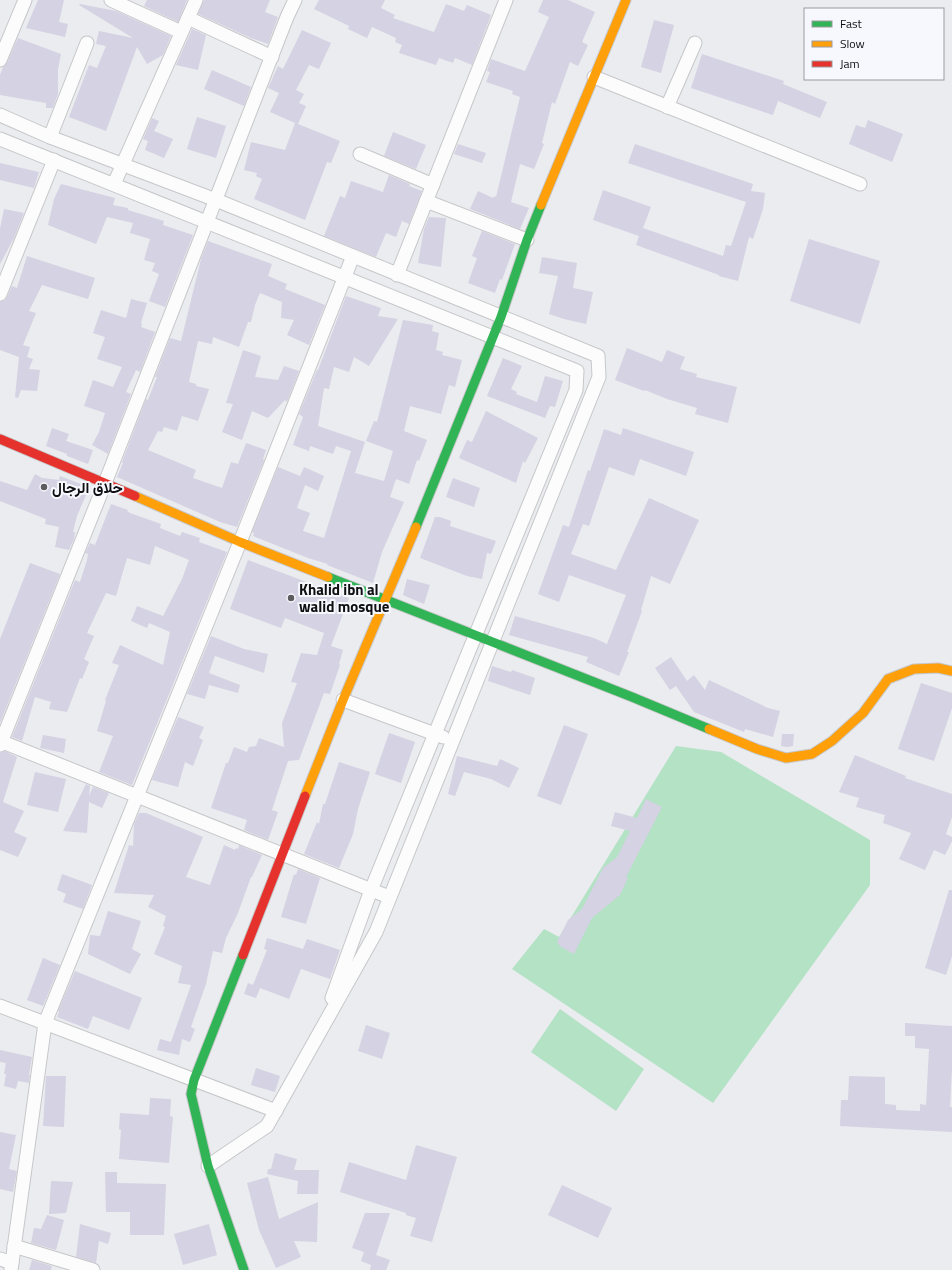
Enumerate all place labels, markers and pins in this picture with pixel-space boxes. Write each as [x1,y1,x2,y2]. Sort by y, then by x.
place label: حلاق الرجال [52,476,123,499]
marker: حلاق الرجال [39,482,49,492]
place label: Khalid ibn al walid mosque [299,578,390,618]
marker: Khalid ibn al walid mosque [286,593,296,603]

